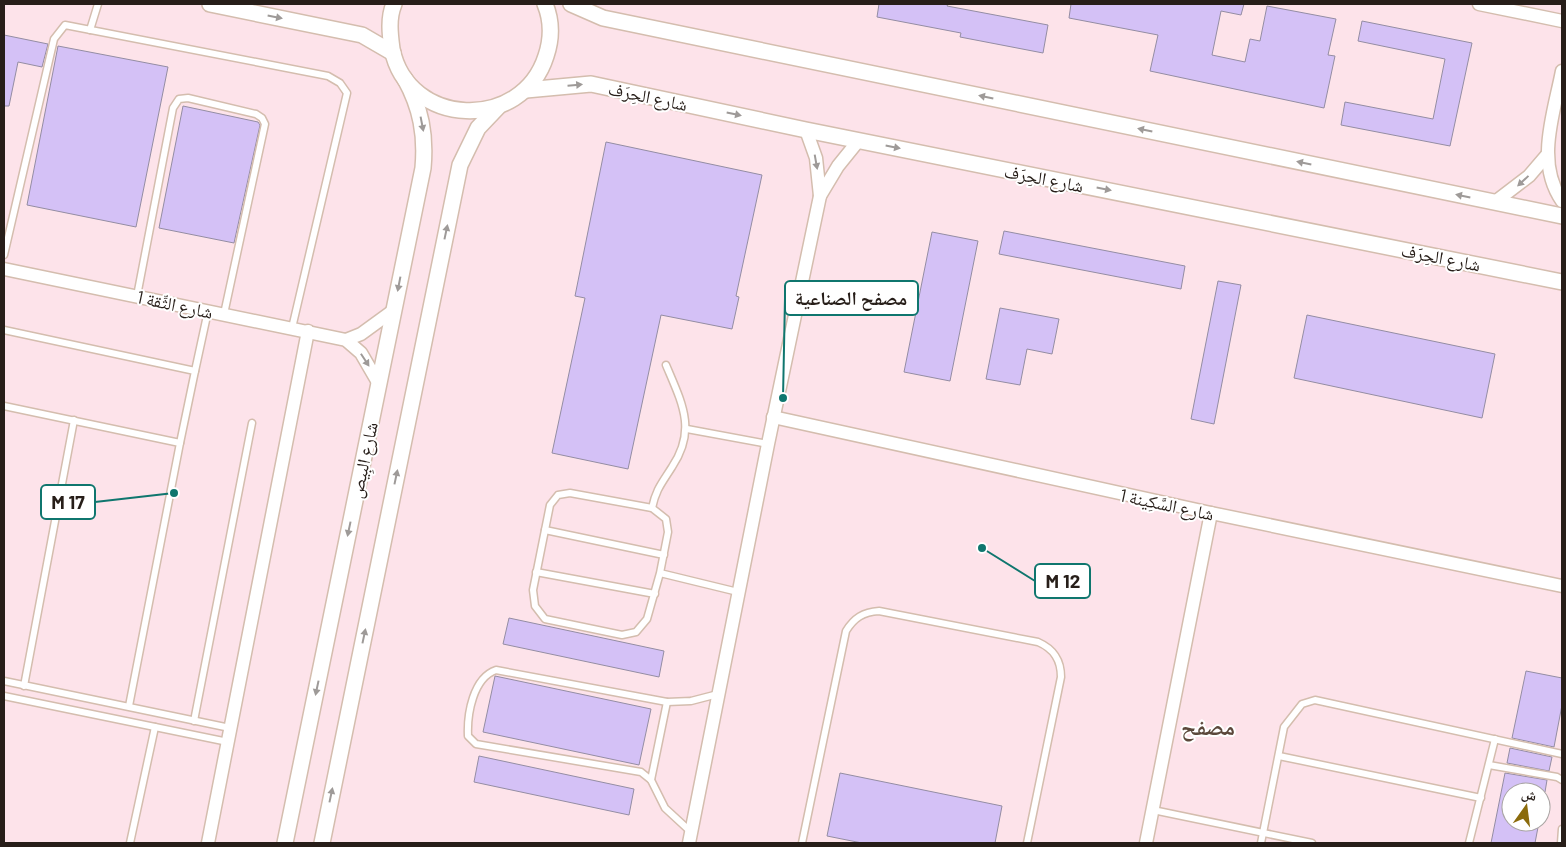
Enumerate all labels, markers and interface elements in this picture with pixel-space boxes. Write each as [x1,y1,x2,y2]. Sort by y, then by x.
one-way arrow [268,13,283,21]
street label: شارع الحِرَف [606,77,690,116]
one-way arrow [567,81,583,89]
one-way arrow [977,92,993,100]
one-way arrow [726,110,741,118]
one-way arrow [419,117,427,133]
one-way arrow [1136,125,1152,133]
one-way arrow [885,144,901,152]
one-way arrow [812,155,820,171]
one-way arrow [1295,158,1311,166]
street label: شارع الحِرَف [1002,160,1086,197]
one-way arrow [1518,175,1530,187]
one-way arrow [1096,186,1112,194]
one-way arrow [1455,191,1471,199]
one-way arrow [442,224,450,240]
street label: شارع الحِرَف [1399,239,1483,276]
one-way arrow [395,277,403,293]
callout: مصفح الصناعية [785,281,918,315]
street label: شارع الثِّقة 1 [135,285,215,324]
text: مصفح الصناعية [795,286,907,311]
one-way arrow [360,353,370,366]
street label: شارع البِيص [344,420,384,501]
one-way arrow [393,469,401,485]
street label: شارع السَّكِينة 1 [1118,483,1216,526]
callout: M 17 [41,485,95,519]
text: M 17 [51,490,85,513]
one-way arrow [345,522,353,538]
callout: M 12 [1035,564,1090,598]
text: M 12 [1046,569,1080,592]
one-way arrow [360,629,368,644]
one-way arrow [313,681,321,696]
district label: مصفح [1181,713,1235,742]
north arrow [1501,782,1551,832]
text: ش [1520,784,1539,805]
one-way arrow [328,787,336,803]

